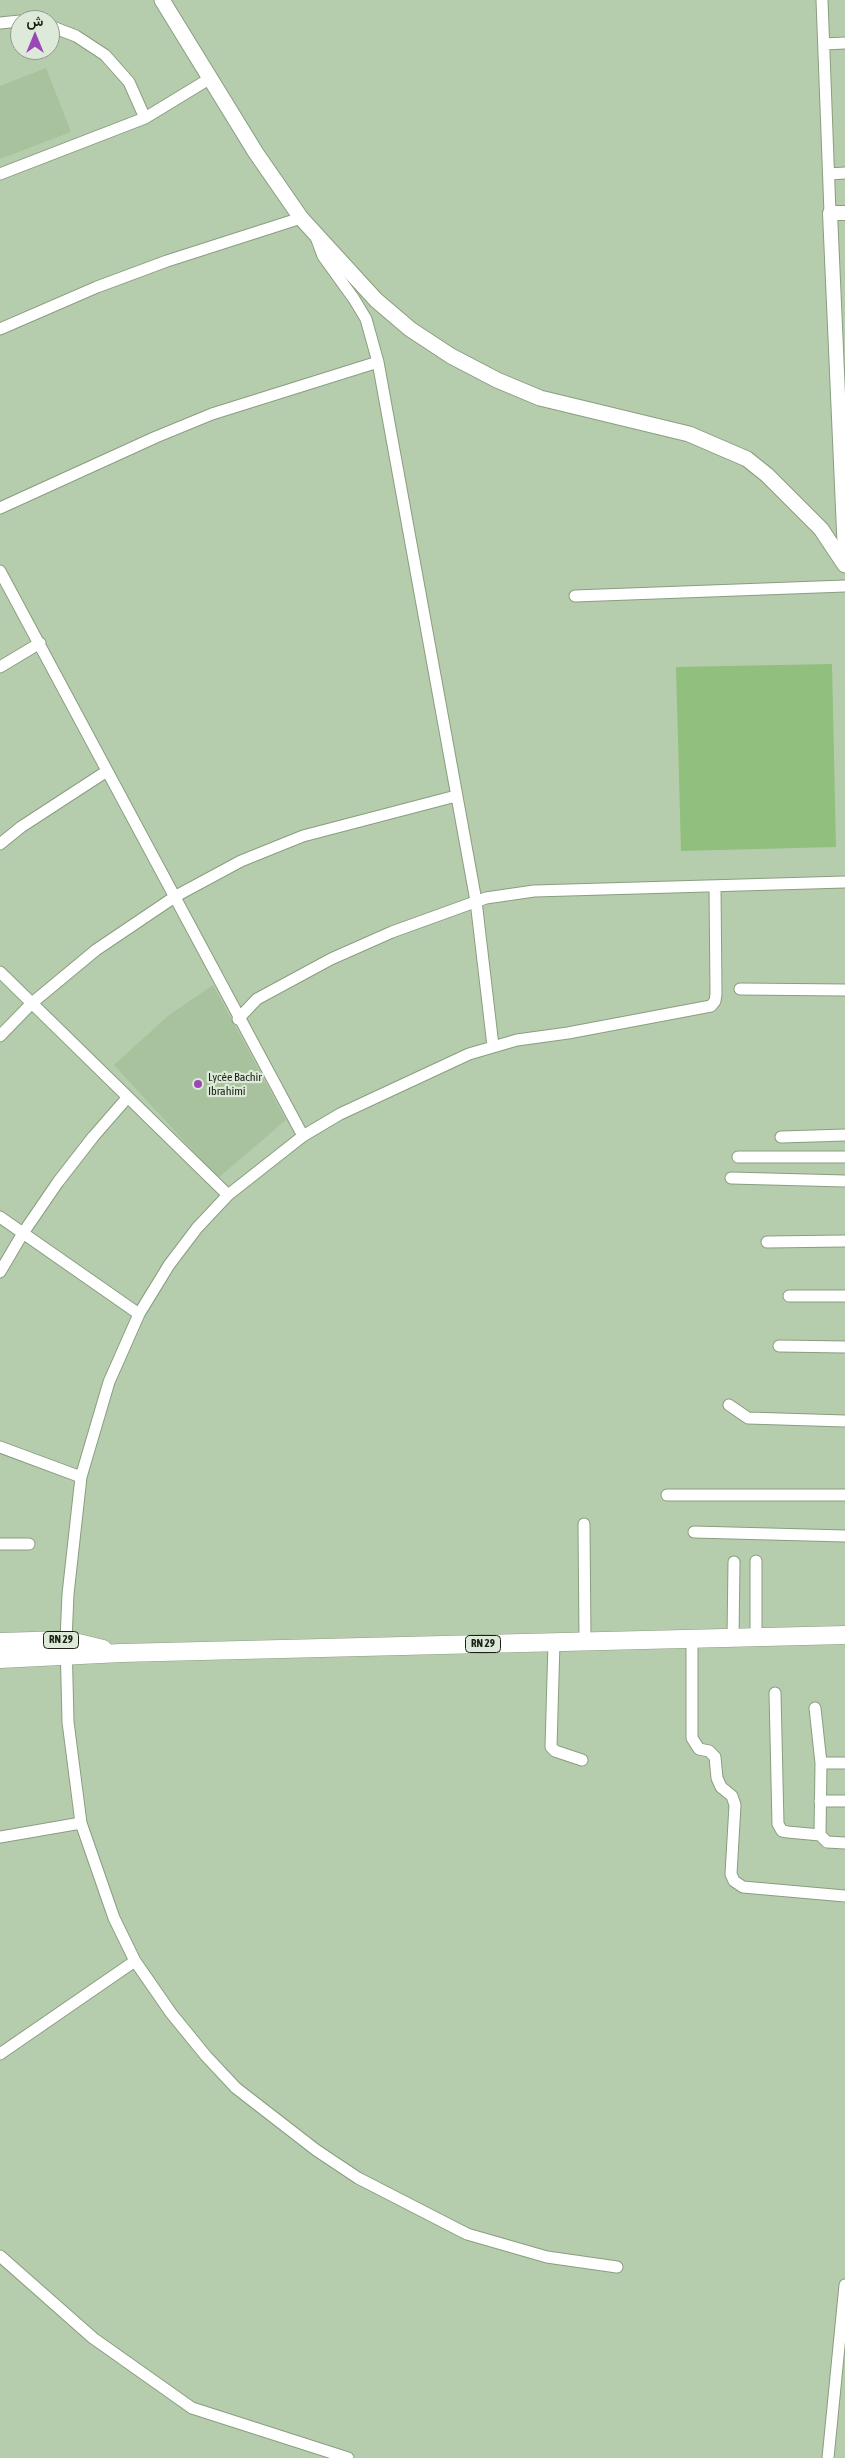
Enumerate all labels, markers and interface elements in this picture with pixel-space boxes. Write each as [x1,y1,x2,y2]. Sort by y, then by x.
north arrow [10,10,60,60]
text: ش [27,13,43,29]
place label: Lycée Bachir Ibrahimi [208,1070,262,1098]
marker: Lycée Bachir Ibrahimi [192,1078,204,1090]
road number: RN 29 [44,1632,78,1648]
road number: RN 29 [466,1636,500,1652]

